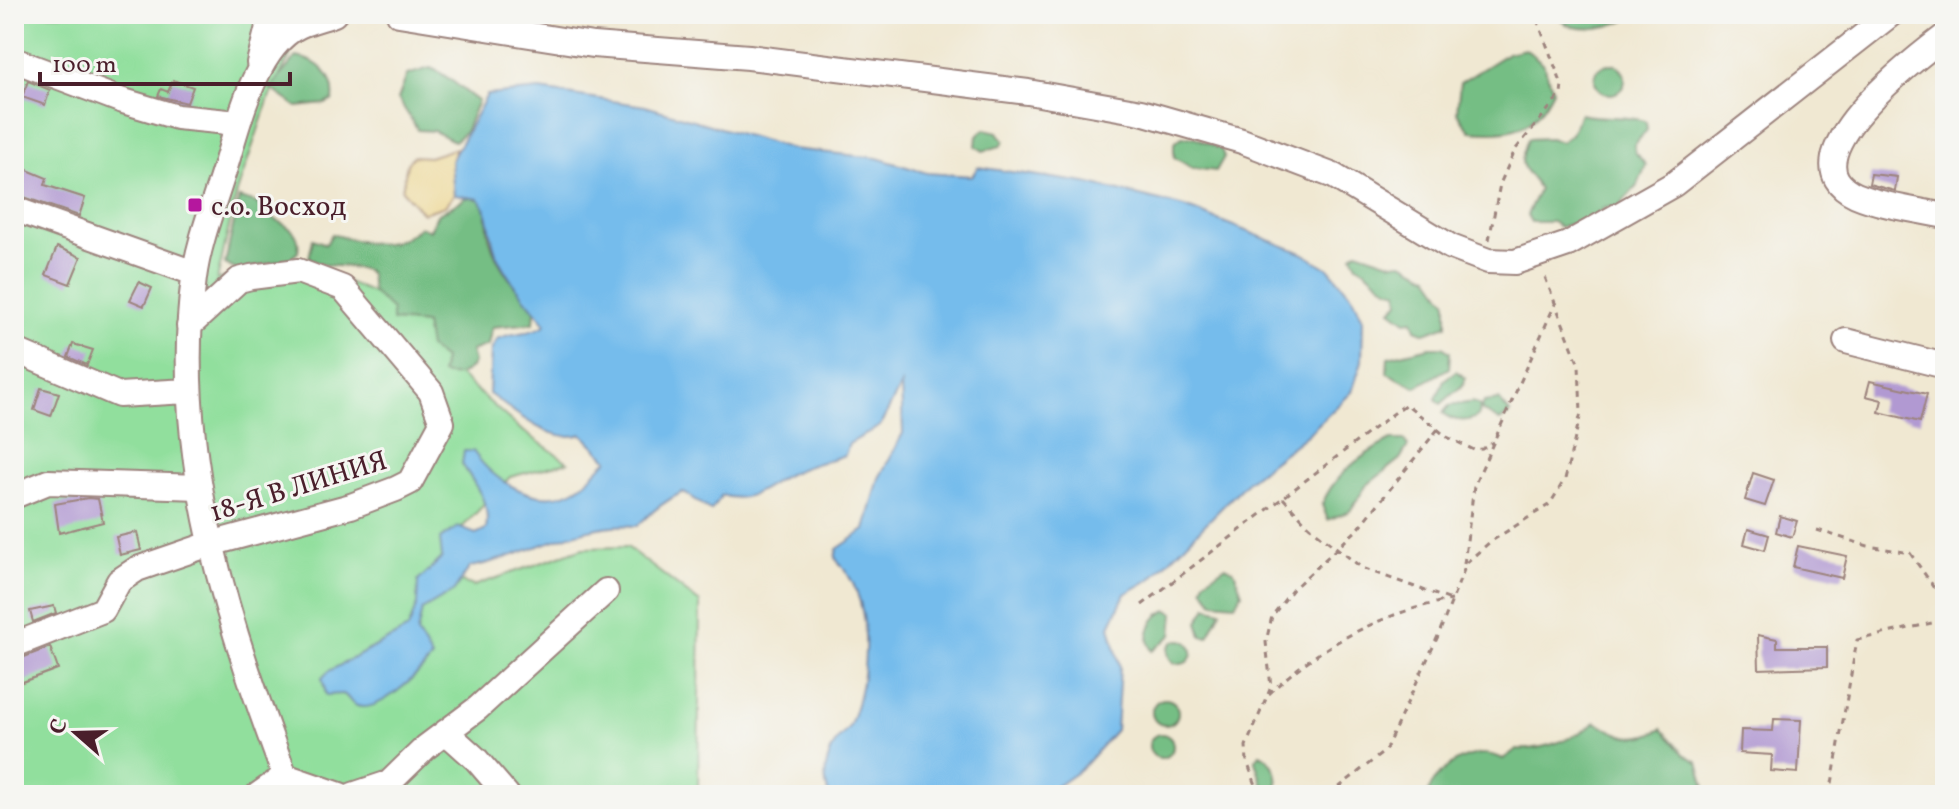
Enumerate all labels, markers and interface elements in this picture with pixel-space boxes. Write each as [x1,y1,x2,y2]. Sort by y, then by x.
scale bar [40,36,290,86]
text: 100 m [52,49,117,83]
place label: с.о. Восход [211,188,346,227]
marker: с.о. Восход [186,196,204,214]
street label: 18-Я В ЛИНИЯ [205,442,392,533]
north arrow [36,693,116,773]
text: С [43,715,77,739]

